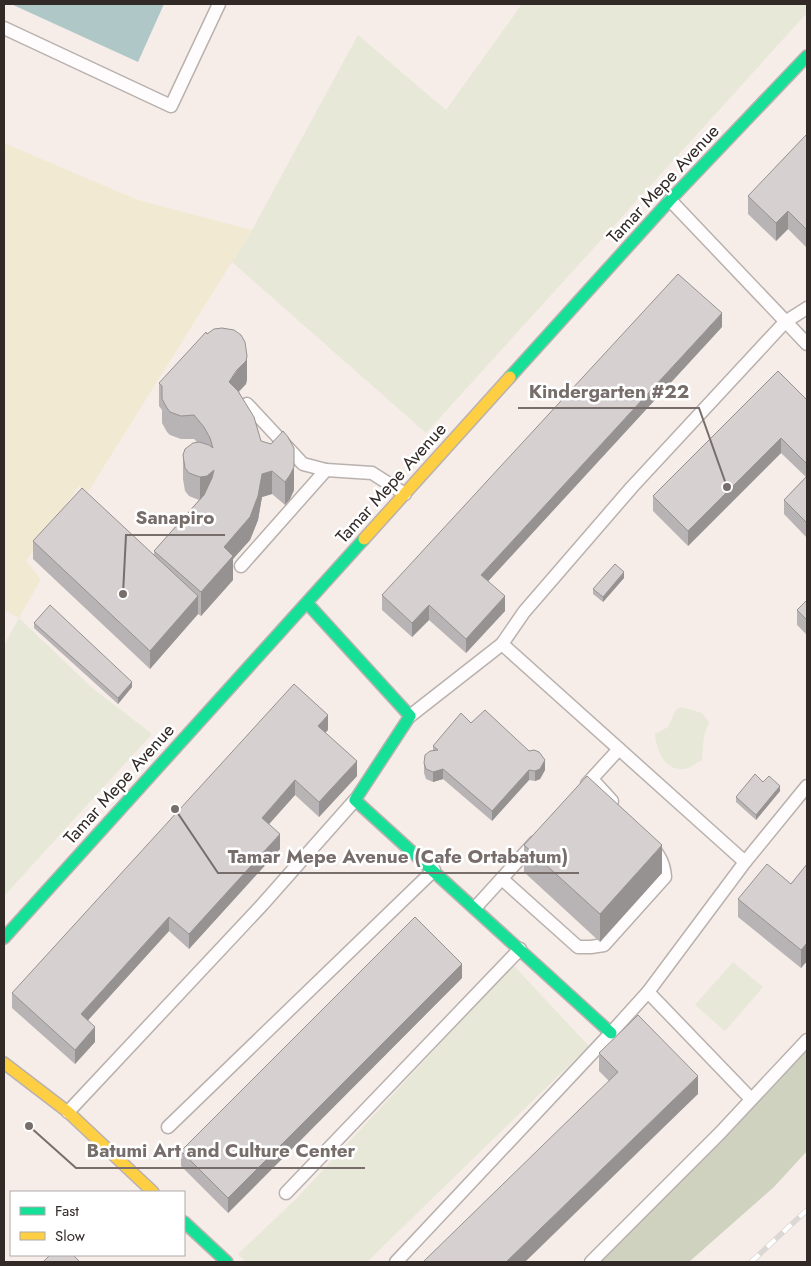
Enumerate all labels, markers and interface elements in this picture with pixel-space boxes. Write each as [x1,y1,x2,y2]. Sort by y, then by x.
street label: Tamar Mepe Avenue [601,119,725,249]
callout: Kindergarten #22 [518,374,699,408]
text: Kindergarten #22 [529,378,689,405]
street label: Tamar Mepe Avenue [330,417,452,549]
callout: Sanapiro [126,501,225,535]
text: Sanapiro [136,504,214,531]
street label: Tamar Mepe Avenue [58,718,180,850]
callout: Tamar Mepe Avenue (Cafe Ortabatum) [218,839,579,873]
text: Tamar Mepe Avenue (Cafe Ortabatum) [228,843,568,870]
callout: Batumi Art and Culture Center [76,1134,365,1168]
text: Batumi Art and Culture Center [87,1137,356,1164]
legend [10,1191,185,1256]
text: Fast [55,1200,79,1222]
text: Slow [55,1225,86,1247]

